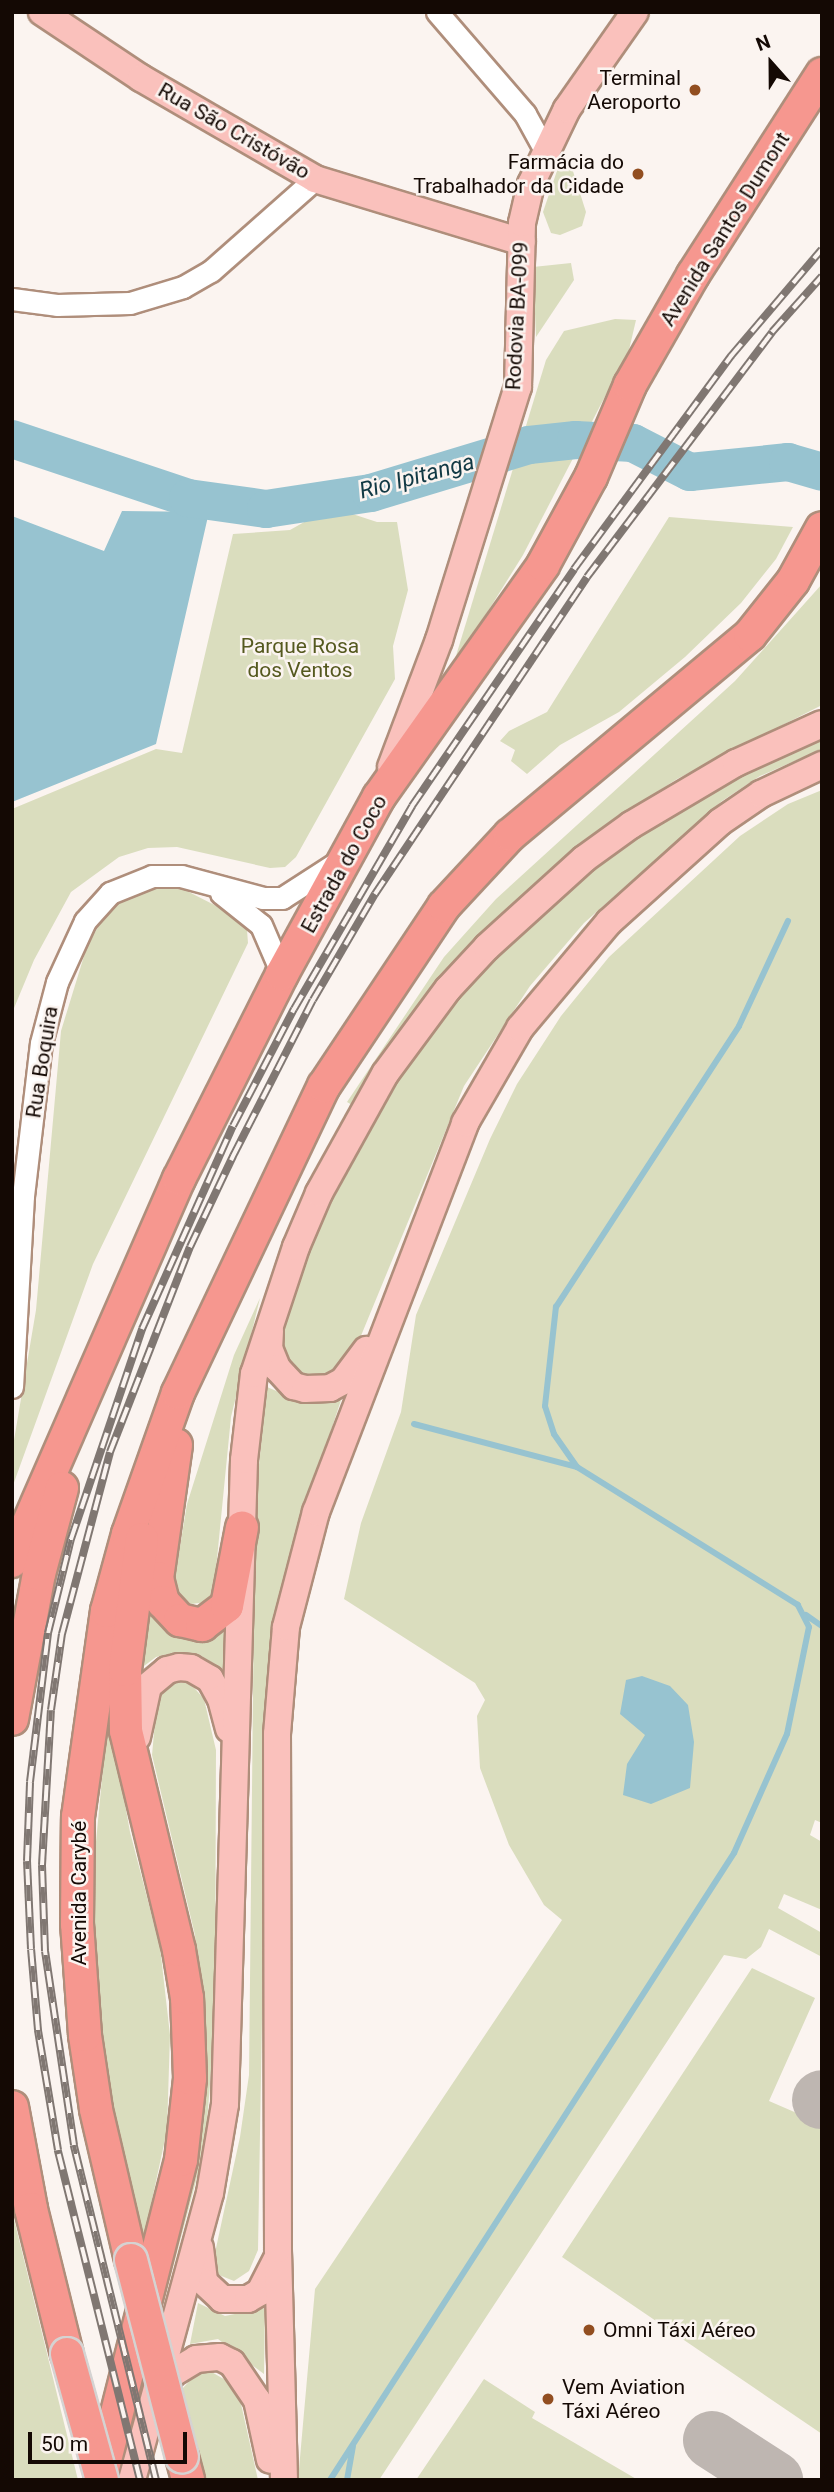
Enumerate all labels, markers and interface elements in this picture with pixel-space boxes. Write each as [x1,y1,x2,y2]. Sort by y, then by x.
north arrow [736,28,806,98]
text: N [753,30,774,56]
place label: Terminal Aeroporto [587,65,681,115]
street label: Rua São Cristóvão [154,77,314,185]
marker: Terminal Aeroporto [687,82,703,98]
street label: Avenida Santos Dumont [655,127,795,331]
place label: Farmácia do Trabalhador da Cidade [413,149,624,199]
marker: Farmácia do Trabalhador da Cidade [630,166,646,182]
street label: Rodovia BA-099 [501,241,533,391]
water label: Rio Ipitanga [356,448,478,506]
park label: Parque Rosa dos Ventos [241,633,359,683]
street label: Estrada do Coco [296,791,392,937]
street label: Rua Boquira [21,1004,63,1120]
street label: Avenida Carybé [66,1821,92,1965]
place label: Omni Táxi Aéreo [603,2317,756,2343]
marker: Omni Táxi Aéreo [581,2322,597,2338]
place label: Vem Aviation Táxi Aéreo [562,2374,685,2424]
marker: Vem Aviation Táxi Aéreo [540,2391,556,2407]
scale bar [32,2418,191,2462]
text: 50 m [41,2432,88,2456]

